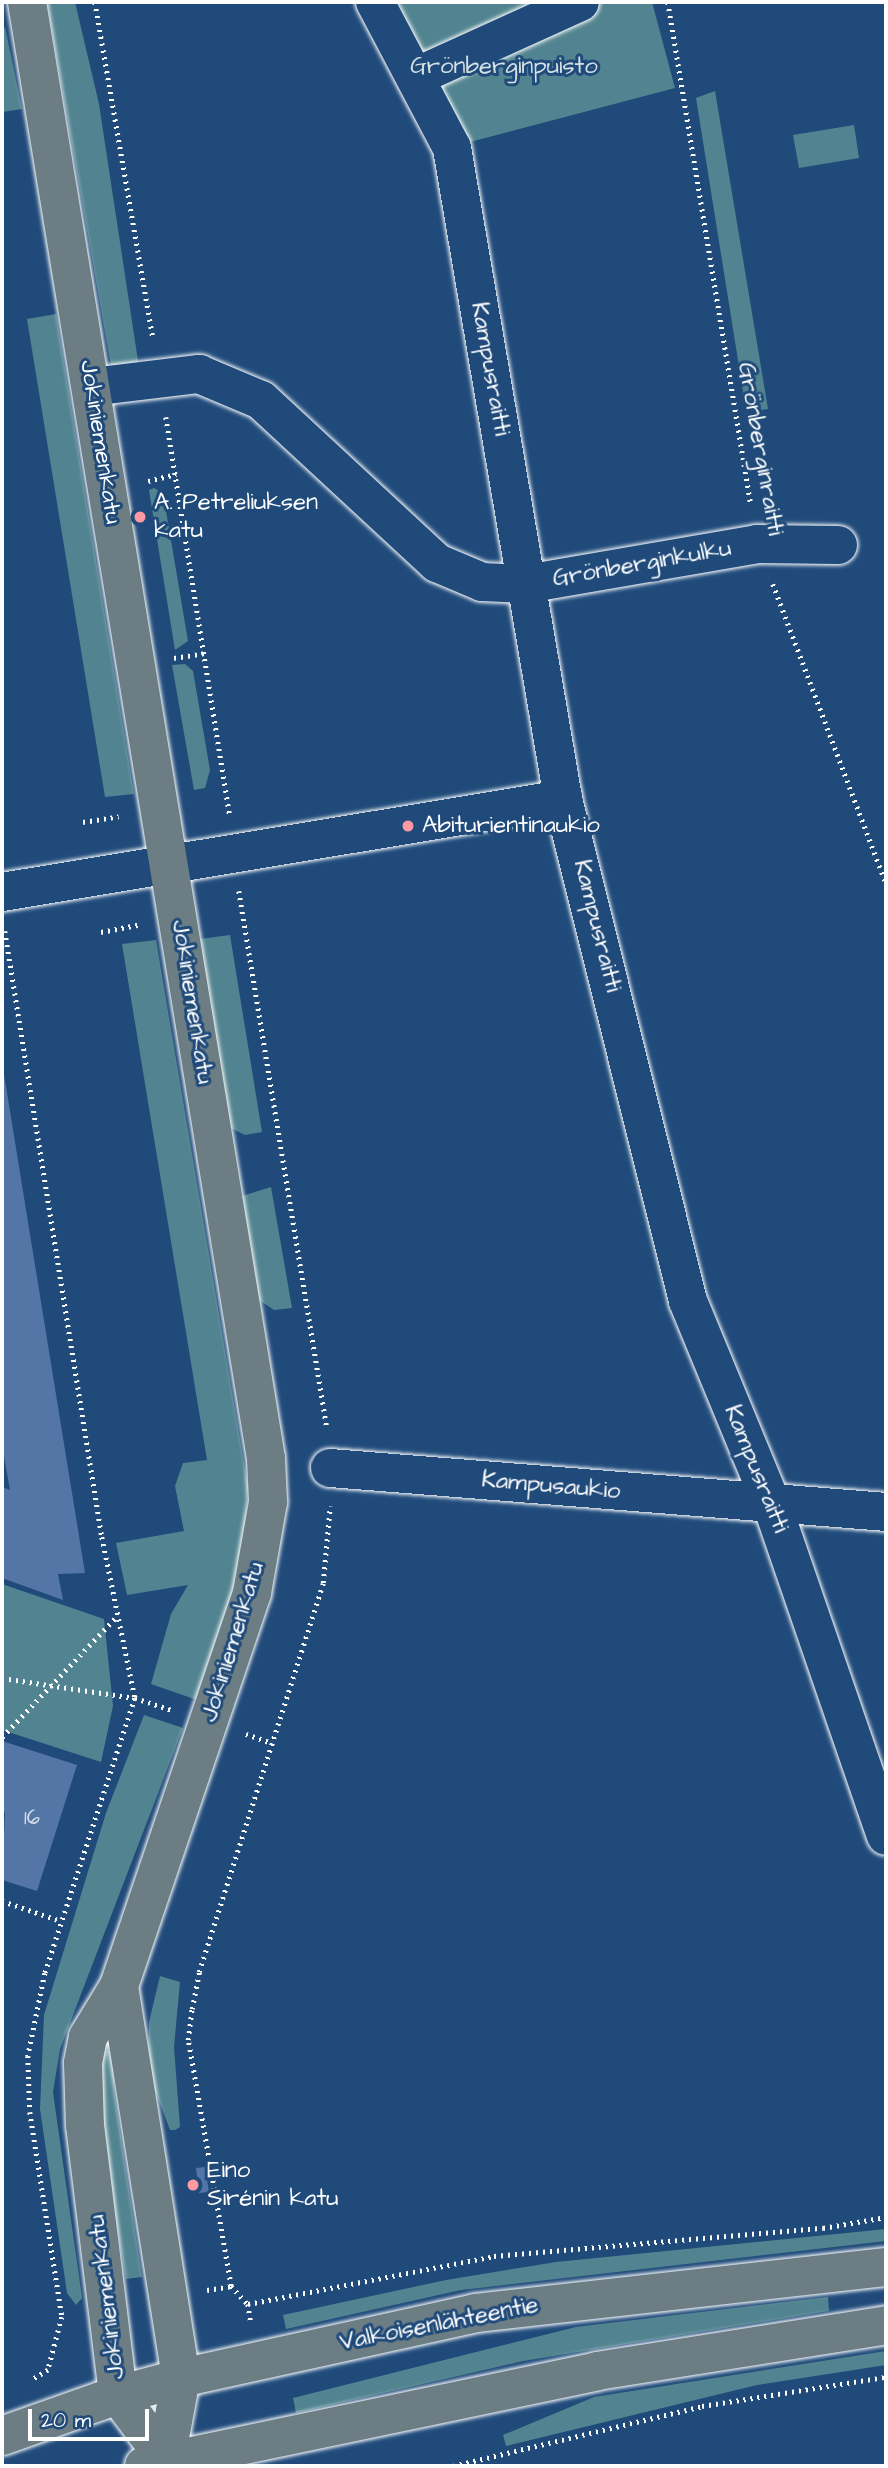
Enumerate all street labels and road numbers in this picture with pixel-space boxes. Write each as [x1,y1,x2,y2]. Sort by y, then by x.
street label: Kampusraitti [464,300,516,438]
street label: Jokiniemenkatu [73,358,127,526]
street label: Grönberginraitti [731,360,789,538]
street label: Grönberginkulku [551,534,733,594]
street label: Kampusraitti [567,857,627,995]
street label: Jokiniemenkatu [165,918,219,1086]
street label: Kampusraitti [717,1401,795,1537]
street label: Kampusaukio [480,1466,622,1506]
street label: Jokiniemenkatu [195,1559,271,1725]
street label: Jokiniemenkatu [83,2213,131,2381]
street label: Valkoisenlähteentie [337,2291,541,2357]

